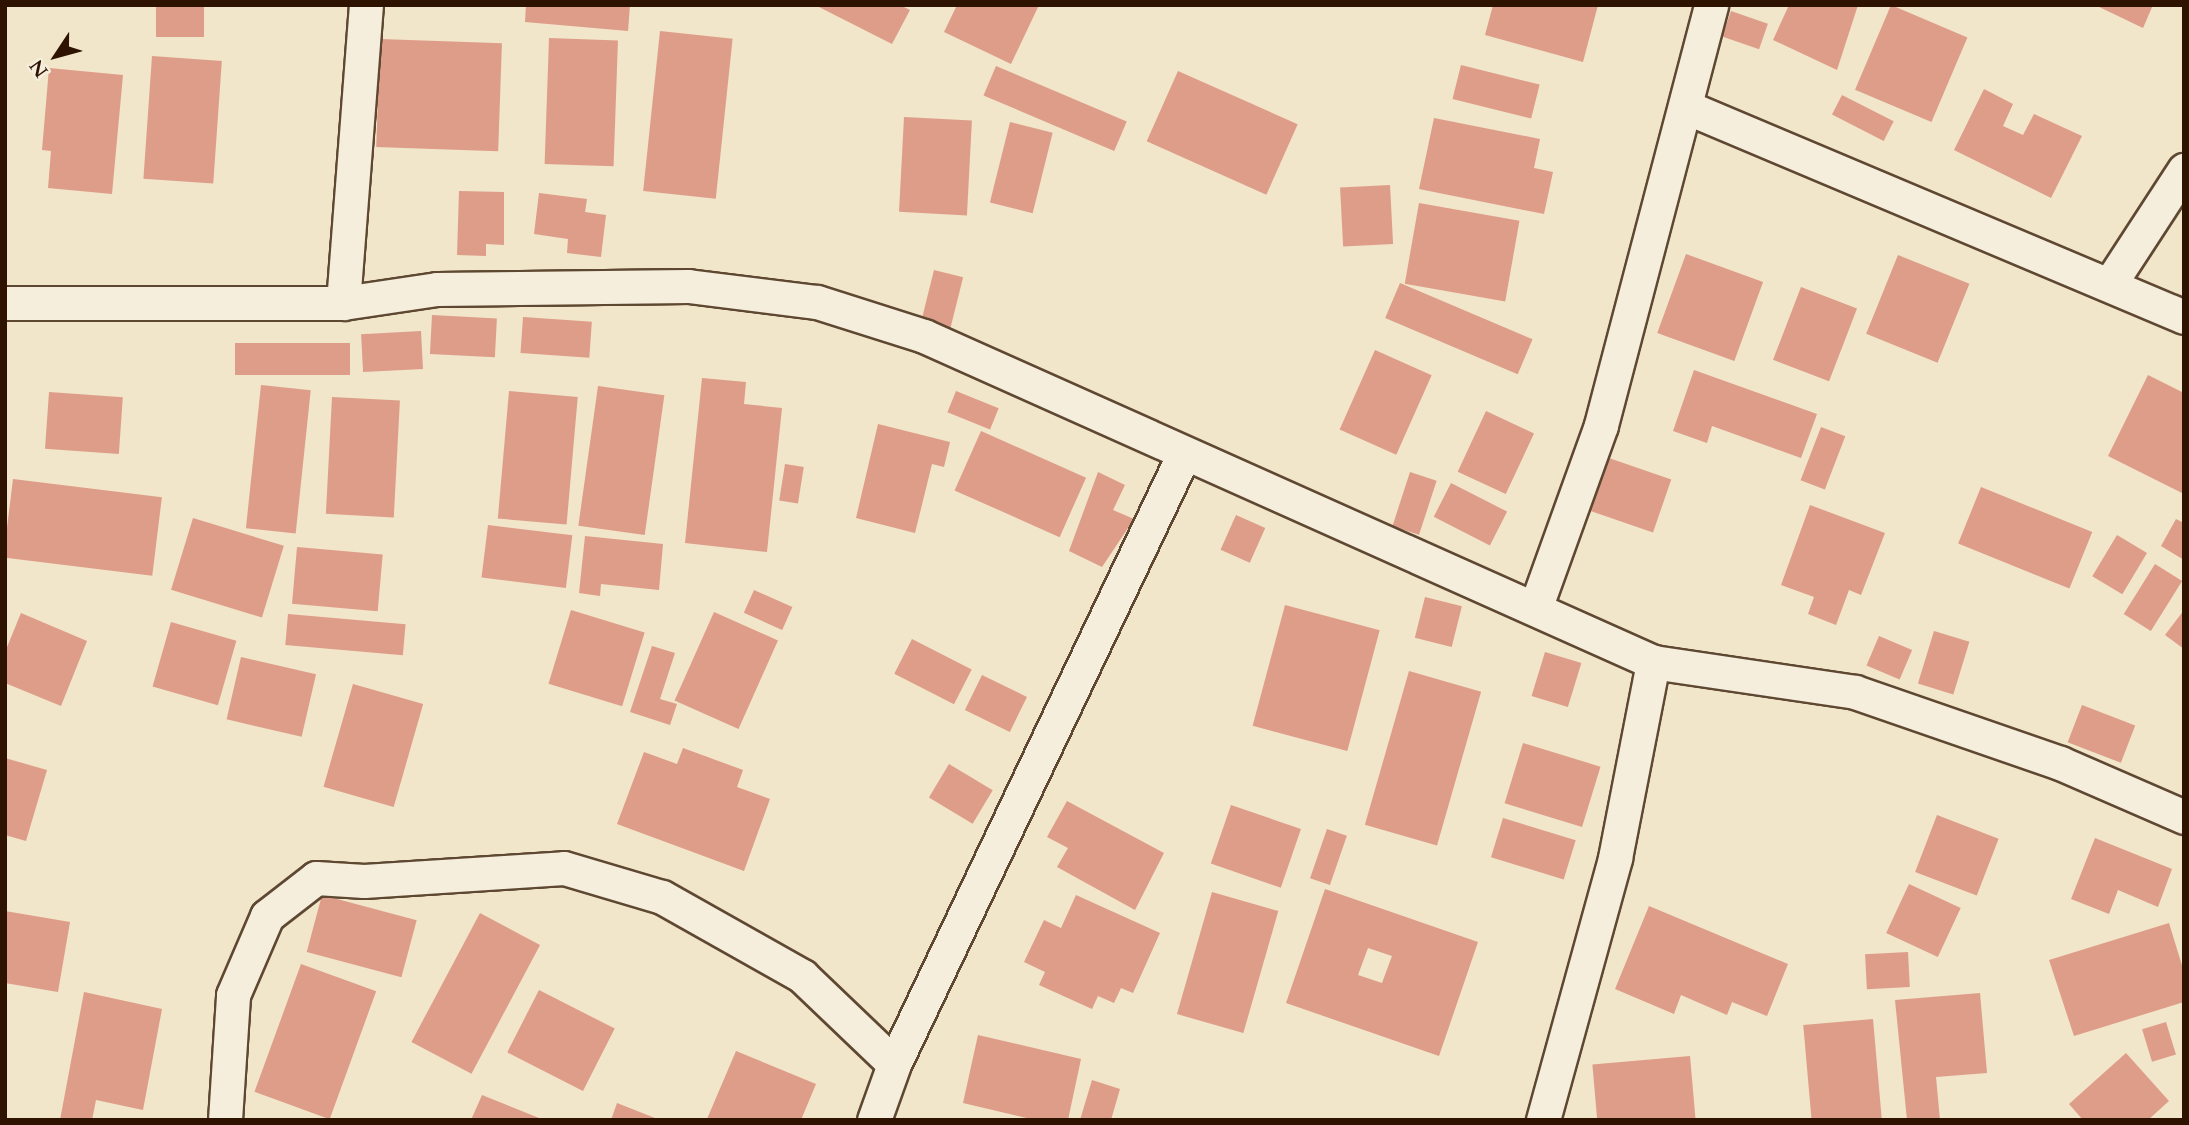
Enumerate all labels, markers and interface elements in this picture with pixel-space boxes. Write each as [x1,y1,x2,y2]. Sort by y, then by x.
north arrow [21,21,91,91]
text: N [24,54,54,83]

